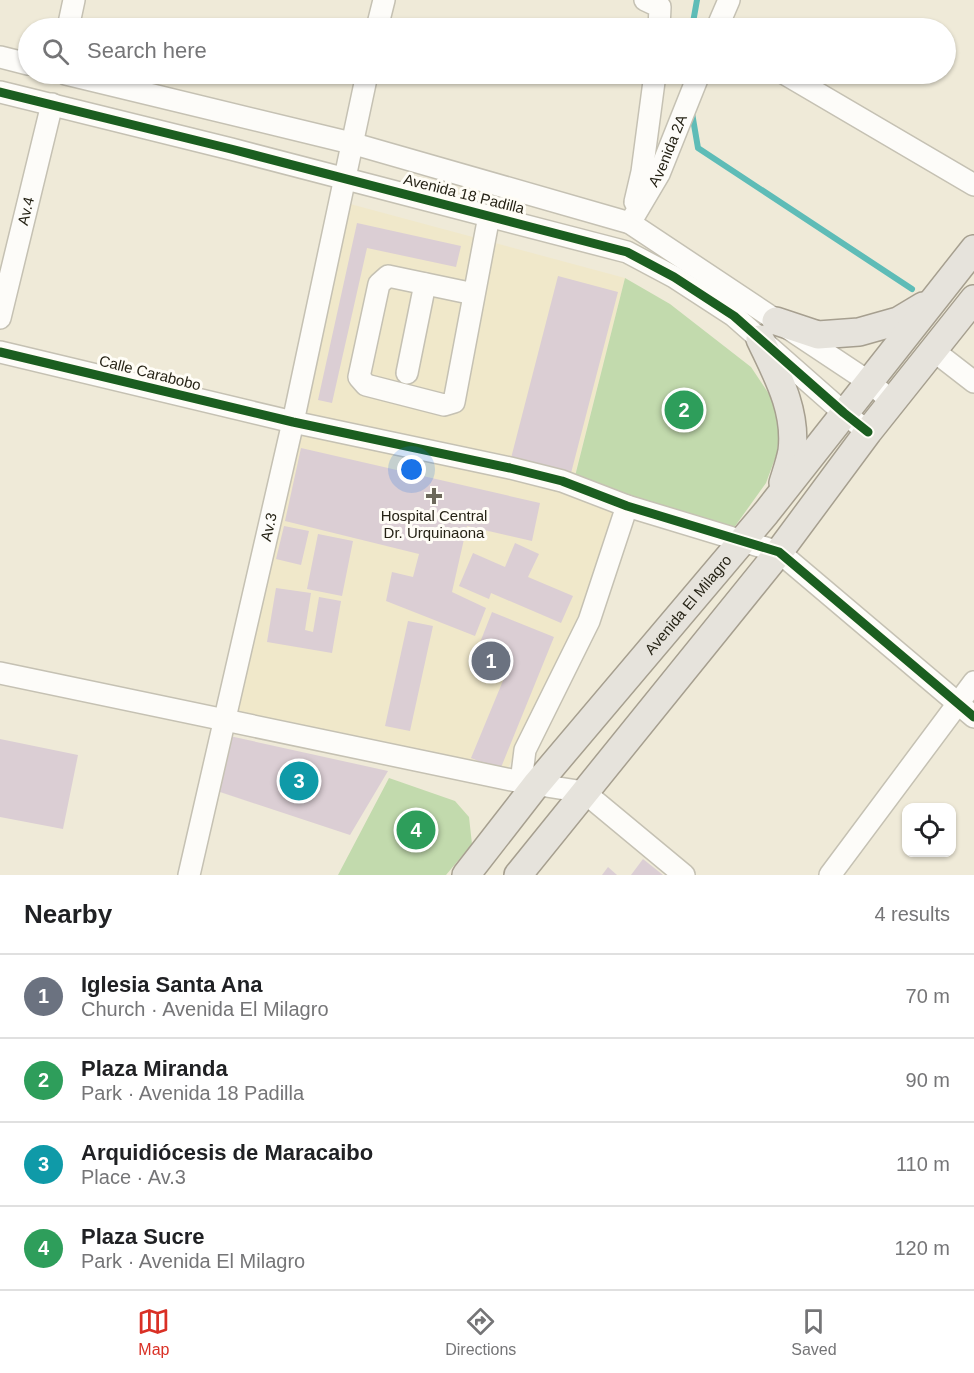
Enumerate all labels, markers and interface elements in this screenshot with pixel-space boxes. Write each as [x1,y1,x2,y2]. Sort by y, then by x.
search box [18,18,956,84]
icon: search [39,35,72,68]
text: Search here [87,38,207,63]
street label: Avenida 2A [645,112,690,189]
street label: Avenida 18 Padilla [402,170,527,217]
street label: Av.4 [14,195,37,227]
street label: Calle Carabobo [97,352,203,393]
pin: 2 [664,388,704,432]
your location [397,455,426,484]
marker: Hospital Central Dr. Urquinaona [425,487,443,505]
place label: Hospital Central Dr. Urquinaona [381,507,487,541]
street label: Av.3 [257,511,280,543]
street label: Avenida El Milagro [641,551,735,658]
pin: 1 [472,638,510,684]
pin: 3 [280,758,318,804]
map controls [902,803,956,857]
button: locate [902,803,956,857]
pin: 4 [396,808,436,852]
text: Nearby [24,899,112,929]
text: 4 results [874,903,950,925]
text: Iglesia Santa Ana [81,972,262,997]
text: 1 [38,985,49,1007]
text: 70 m [906,985,950,1007]
text: Church · Avenida El Milagro [81,998,329,1020]
text: Plaza Miranda [81,1056,228,1081]
text: 2 [38,1069,49,1091]
text: 90 m [906,1069,950,1091]
text: Park · Avenida 18 Padilla [81,1082,304,1104]
text: Arquidiócesis de Maracaibo [81,1140,373,1165]
text: 3 [38,1153,49,1175]
text: 110 m [896,1153,950,1175]
text: Place · Av.3 [81,1166,186,1188]
text: Plaza Sucre [81,1224,205,1249]
text: 4 [38,1237,49,1259]
text: 120 m [894,1237,950,1259]
text: Park · Avenida El Milagro [81,1250,305,1272]
tab: Map [137,1305,170,1359]
tab: Directions [445,1305,516,1359]
tab: Saved [791,1305,837,1359]

